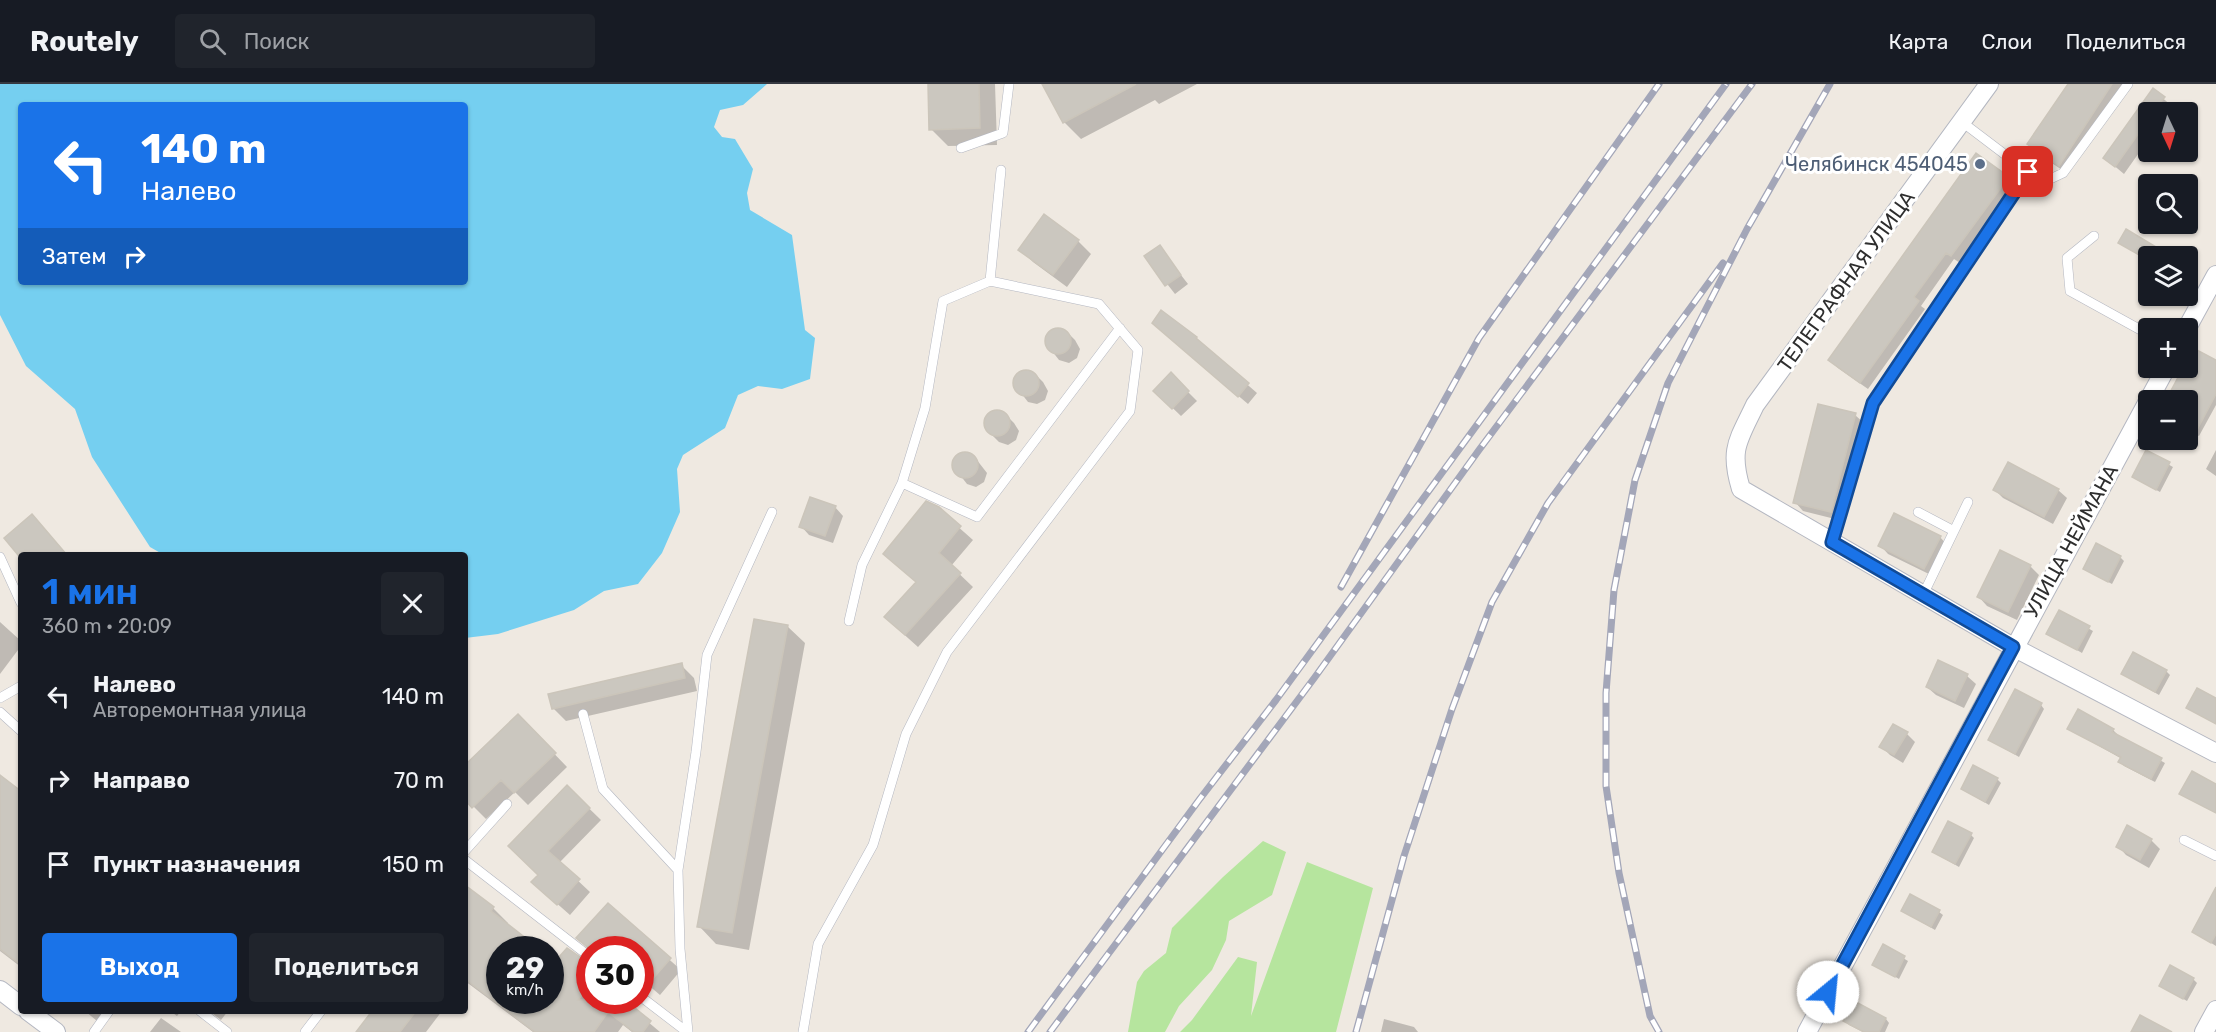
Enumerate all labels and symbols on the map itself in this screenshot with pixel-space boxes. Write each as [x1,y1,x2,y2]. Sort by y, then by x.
north arrow [2138,102,2198,162]
pin [2002,146,2053,197]
place label: Челябинск 454045 [1785,152,1968,176]
marker: Челябинск 454045 [1973,157,1987,171]
street label: ТЕЛЕГРАФНАЯ УЛИЦА [1772,186,1920,376]
street label: УЛИЦА НЕЙМАНА [2019,460,2123,622]
speed limit sign: 30 [576,936,654,1014]
position arrow [1796,960,1860,1024]

